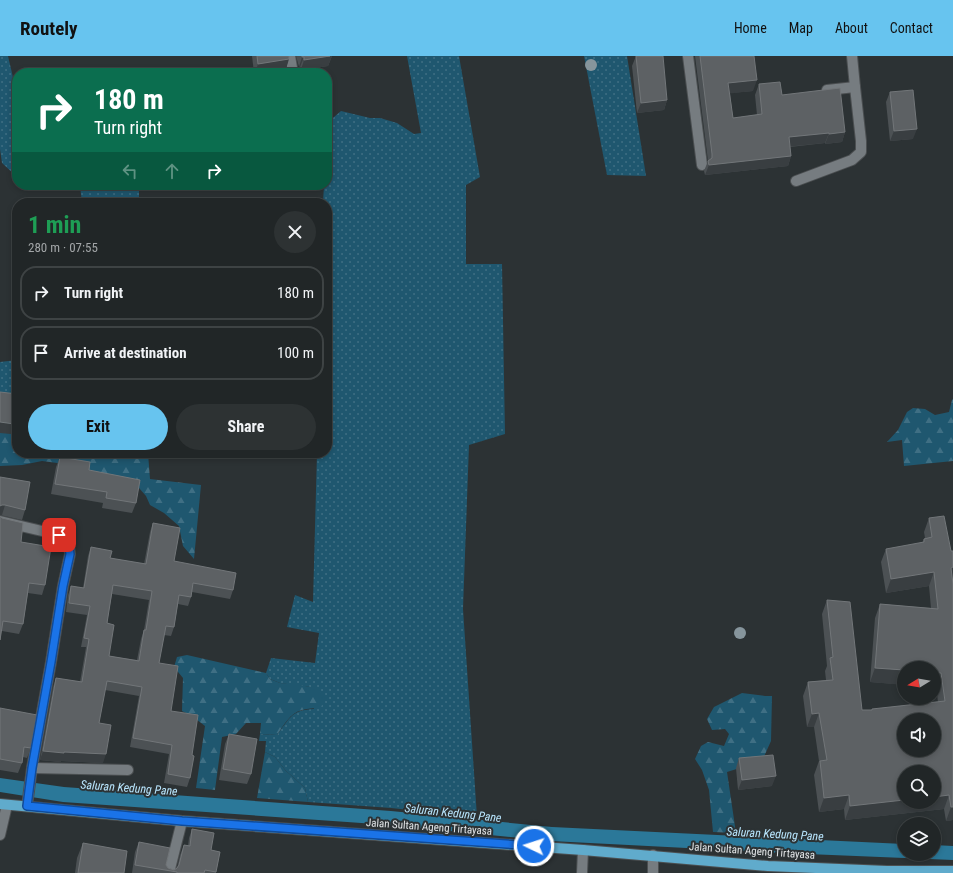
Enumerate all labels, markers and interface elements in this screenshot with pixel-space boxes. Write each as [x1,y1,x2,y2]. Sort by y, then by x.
text: Routely [20,17,77,40]
text: Home [734,20,767,36]
text: Map [789,20,813,36]
text: About [835,20,868,36]
text: Contact [890,20,933,36]
text: 180 m [94,83,164,116]
icon: right [28,84,80,136]
text: Turn right [94,117,162,138]
icon: left [119,160,141,182]
icon: ahead [161,160,183,182]
icon: right [203,160,225,182]
text: 1 min [28,211,81,239]
button: close [274,211,316,253]
text: 280 m · 07:55 [28,240,98,255]
icon: right [30,282,52,304]
text: Turn right [64,284,123,302]
text: 180 m [277,284,314,302]
icon: arrive [30,342,52,364]
text: Arrive at destination [64,344,187,362]
text: 100 m [277,344,314,362]
button: Exit [28,404,168,450]
button: Share [176,404,316,450]
pin [42,518,76,552]
icon: arrive [48,524,70,546]
north arrow [897,661,941,705]
map controls [897,661,941,861]
button: sound [897,713,941,757]
button: search [897,765,941,809]
water label: Saluran Kedung Pane [80,778,179,798]
water label: Saluran Kedung Pane [404,801,503,825]
street label: Jalan Sultan Ageng Tirtayasa [365,816,493,838]
button: layers [897,817,941,861]
water label: Saluran Kedung Pane [726,824,825,844]
position arrow [513,825,555,867]
street label: Jalan Sultan Ageng Tirtayasa [688,840,816,862]

